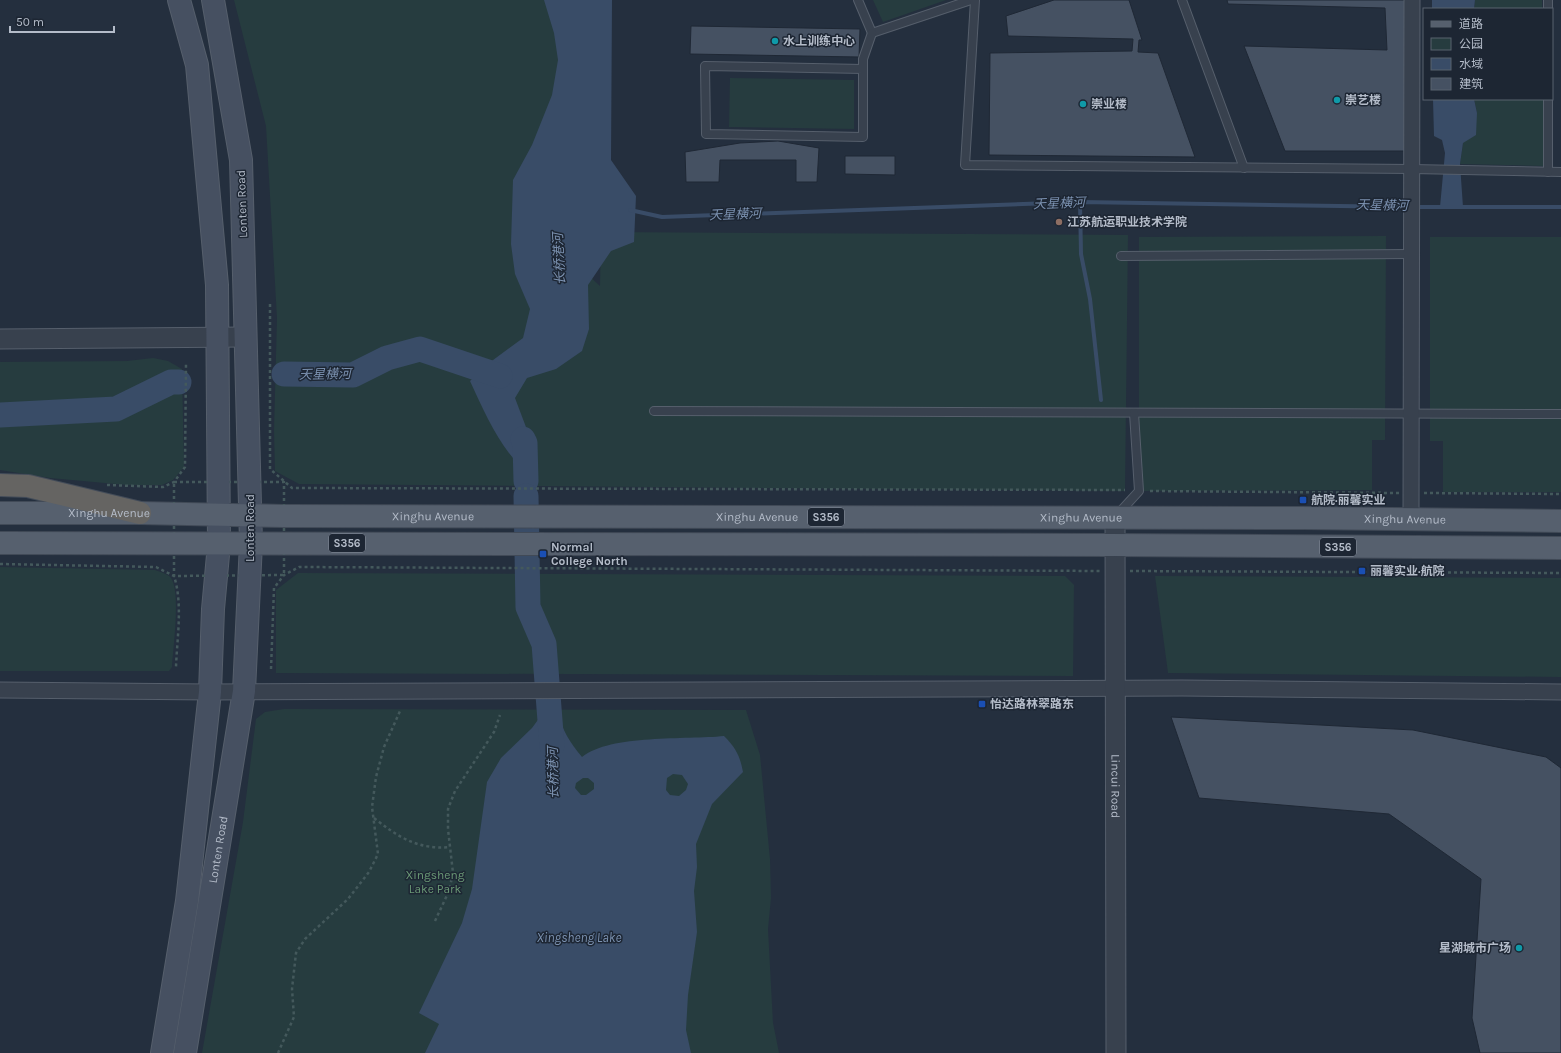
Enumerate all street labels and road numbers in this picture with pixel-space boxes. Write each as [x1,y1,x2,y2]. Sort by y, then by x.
street label: Lonten Road [234,170,250,238]
street label: Lonten Road [243,494,257,562]
street label: Xinghu Avenue [68,506,150,520]
road number: S356 [808,508,844,526]
street label: Xinghu Avenue [392,509,474,523]
street label: Xinghu Avenue [716,510,798,524]
street label: Xinghu Avenue [1040,510,1122,525]
street label: Xinghu Avenue [1364,512,1446,527]
road number: S356 [329,534,365,552]
road number: S356 [1320,538,1356,556]
street label: Lincui Road [1108,754,1123,818]
street label: Lonten Road [206,815,231,884]

